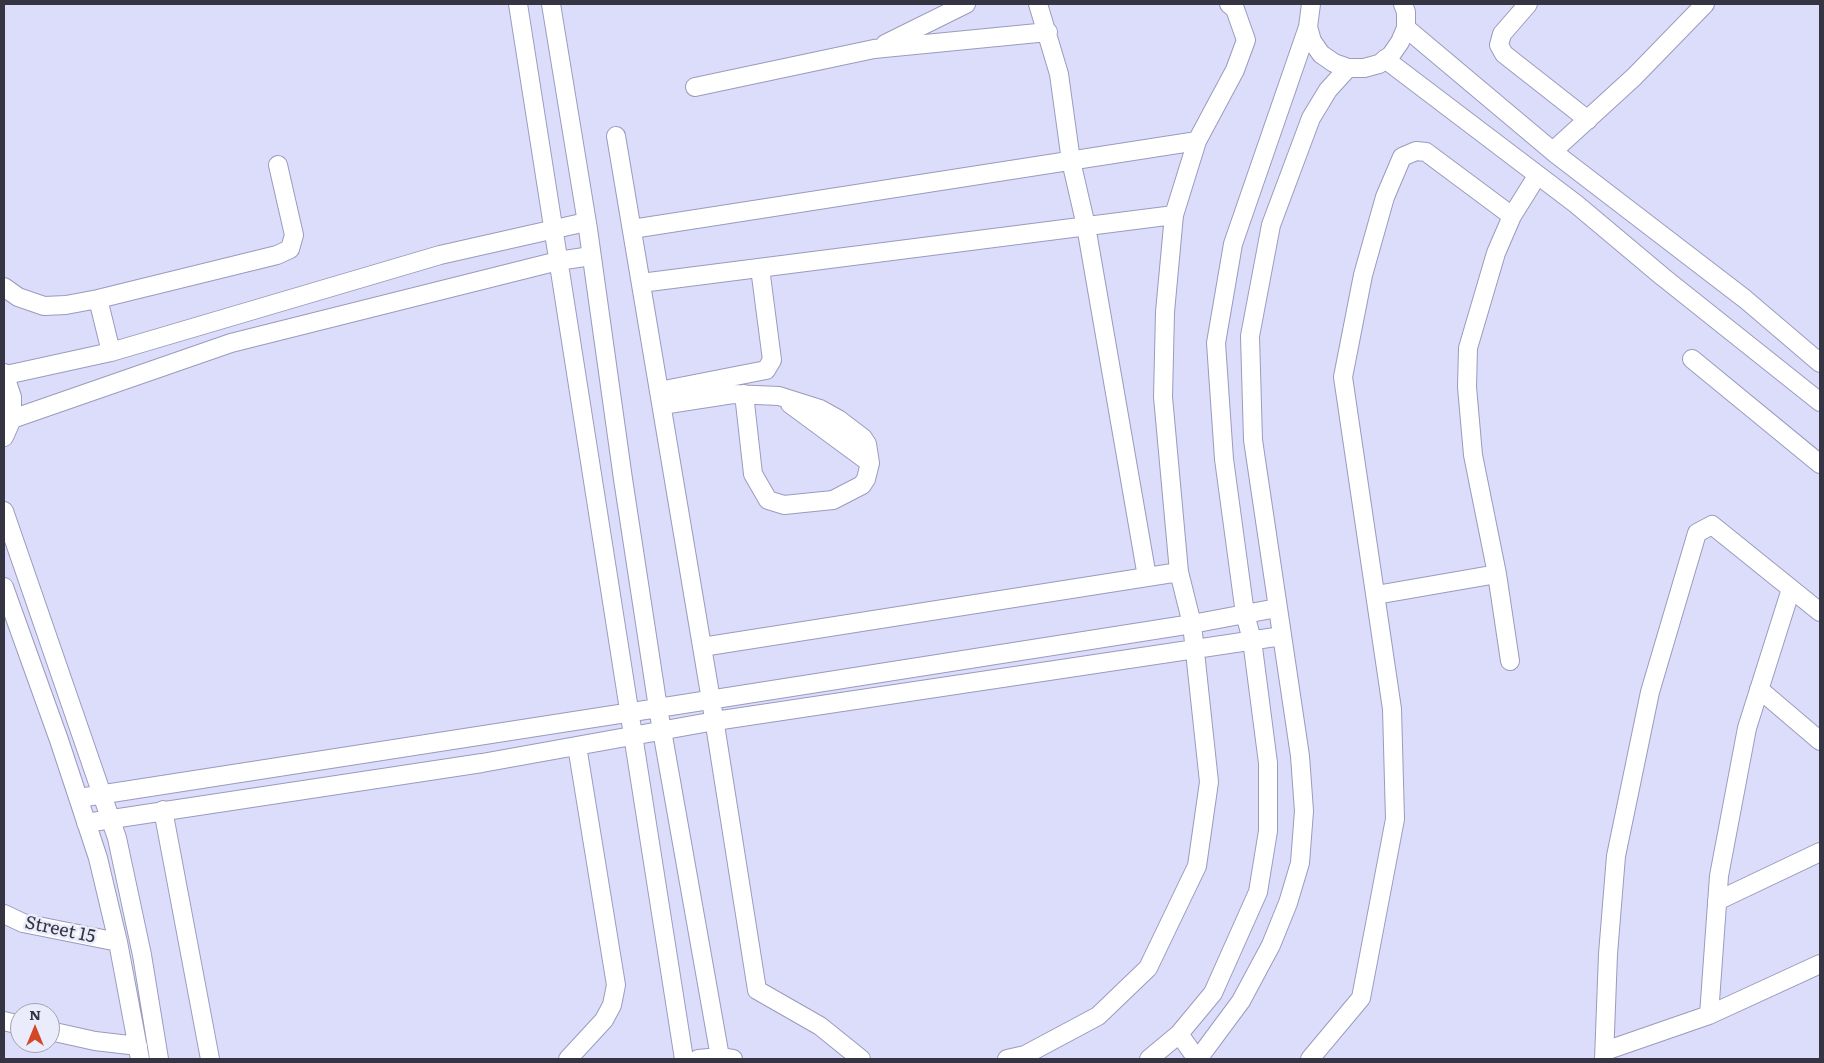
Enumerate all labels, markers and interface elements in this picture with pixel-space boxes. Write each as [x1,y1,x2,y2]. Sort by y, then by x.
street label: Street 15 [23,912,97,948]
north arrow [10,1003,60,1053]
text: N [29,1004,41,1024]

